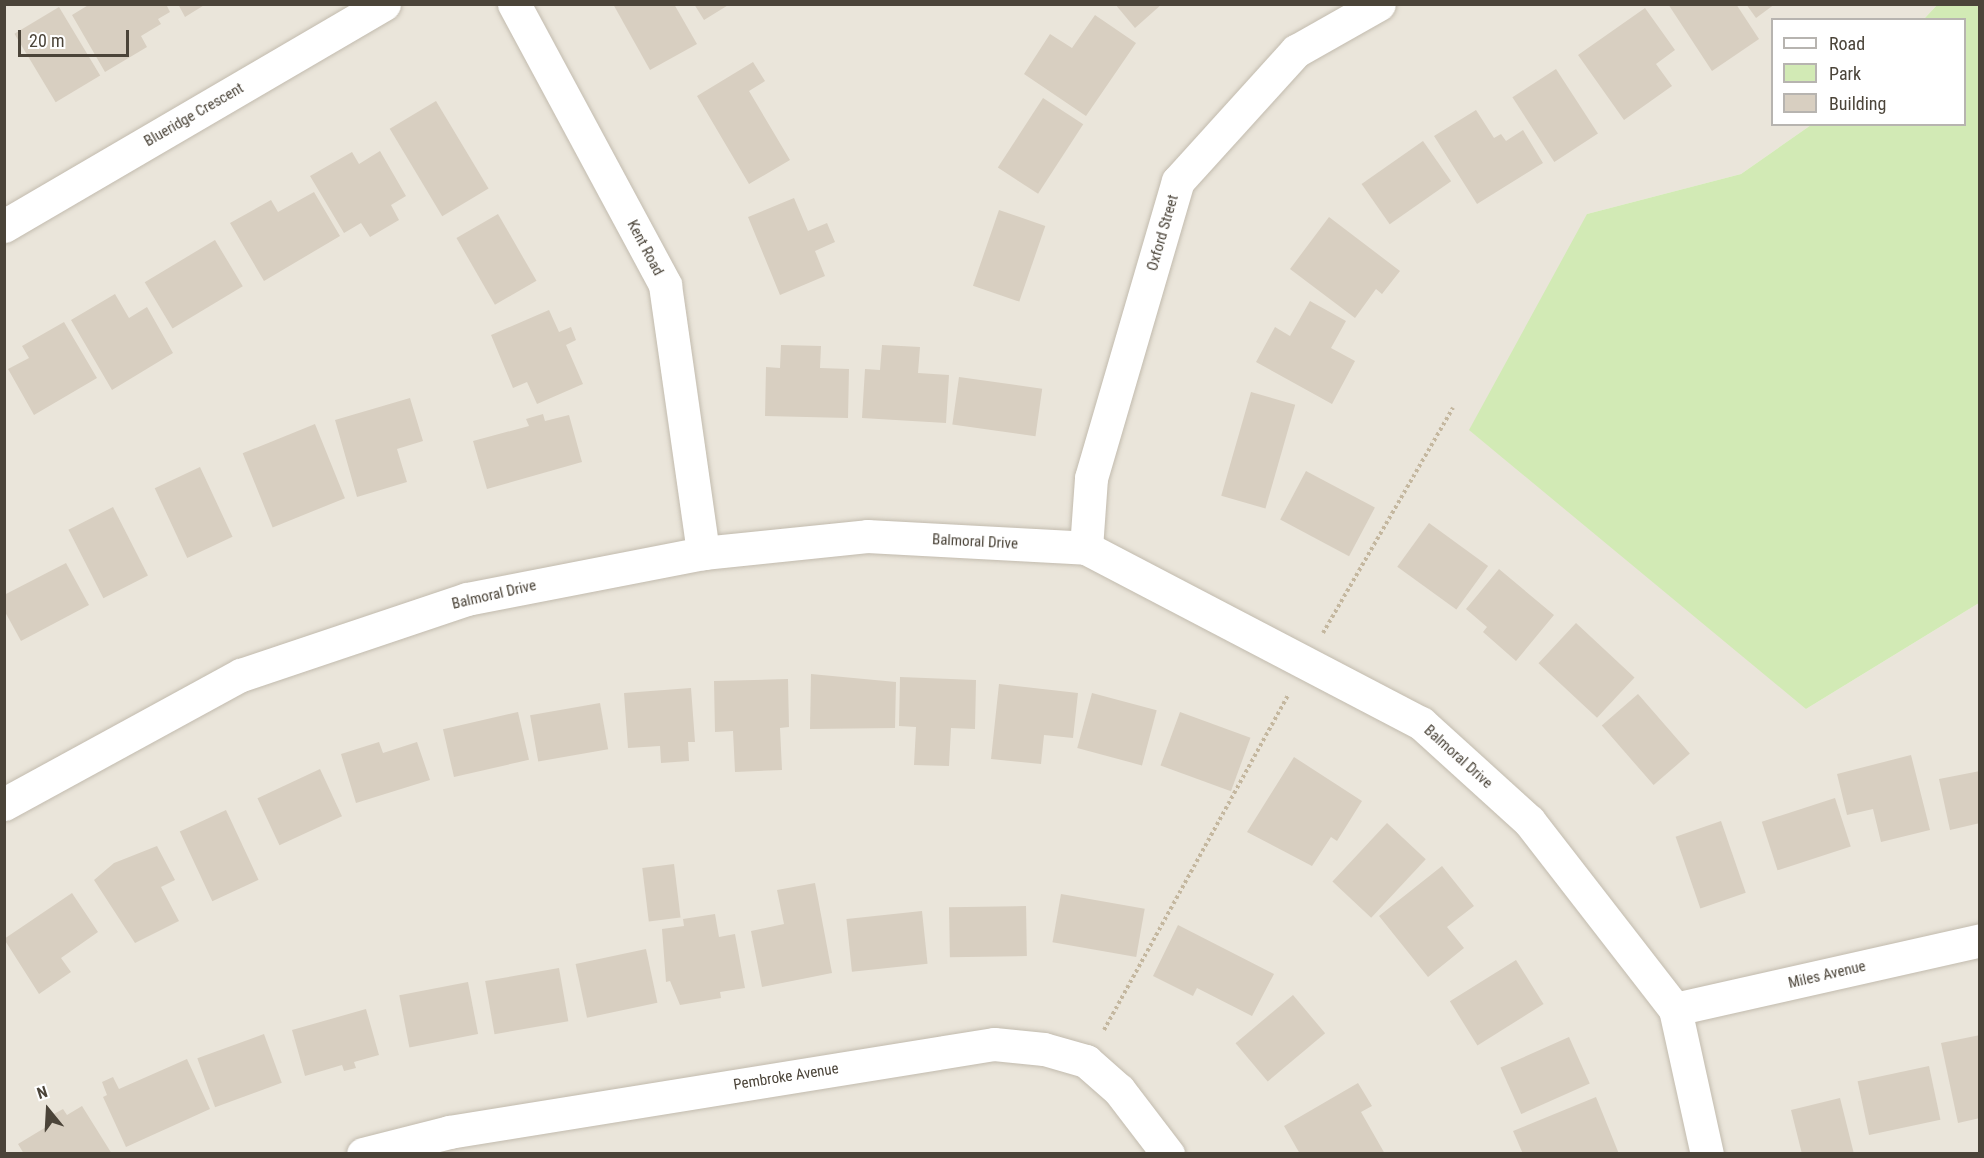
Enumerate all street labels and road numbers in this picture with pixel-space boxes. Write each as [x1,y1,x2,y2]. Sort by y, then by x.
street label: Blueridge Crescent [141,79,247,151]
street label: Oxford Street [1144,193,1182,273]
street label: Kent Road [623,217,667,279]
street label: Balmoral Drive [932,531,1018,553]
street label: Balmoral Drive [450,577,538,613]
street label: Balmoral Drive [1420,722,1496,792]
street label: Miles Avenue [1787,957,1867,993]
street label: Pembroke Avenue [732,1060,840,1094]

